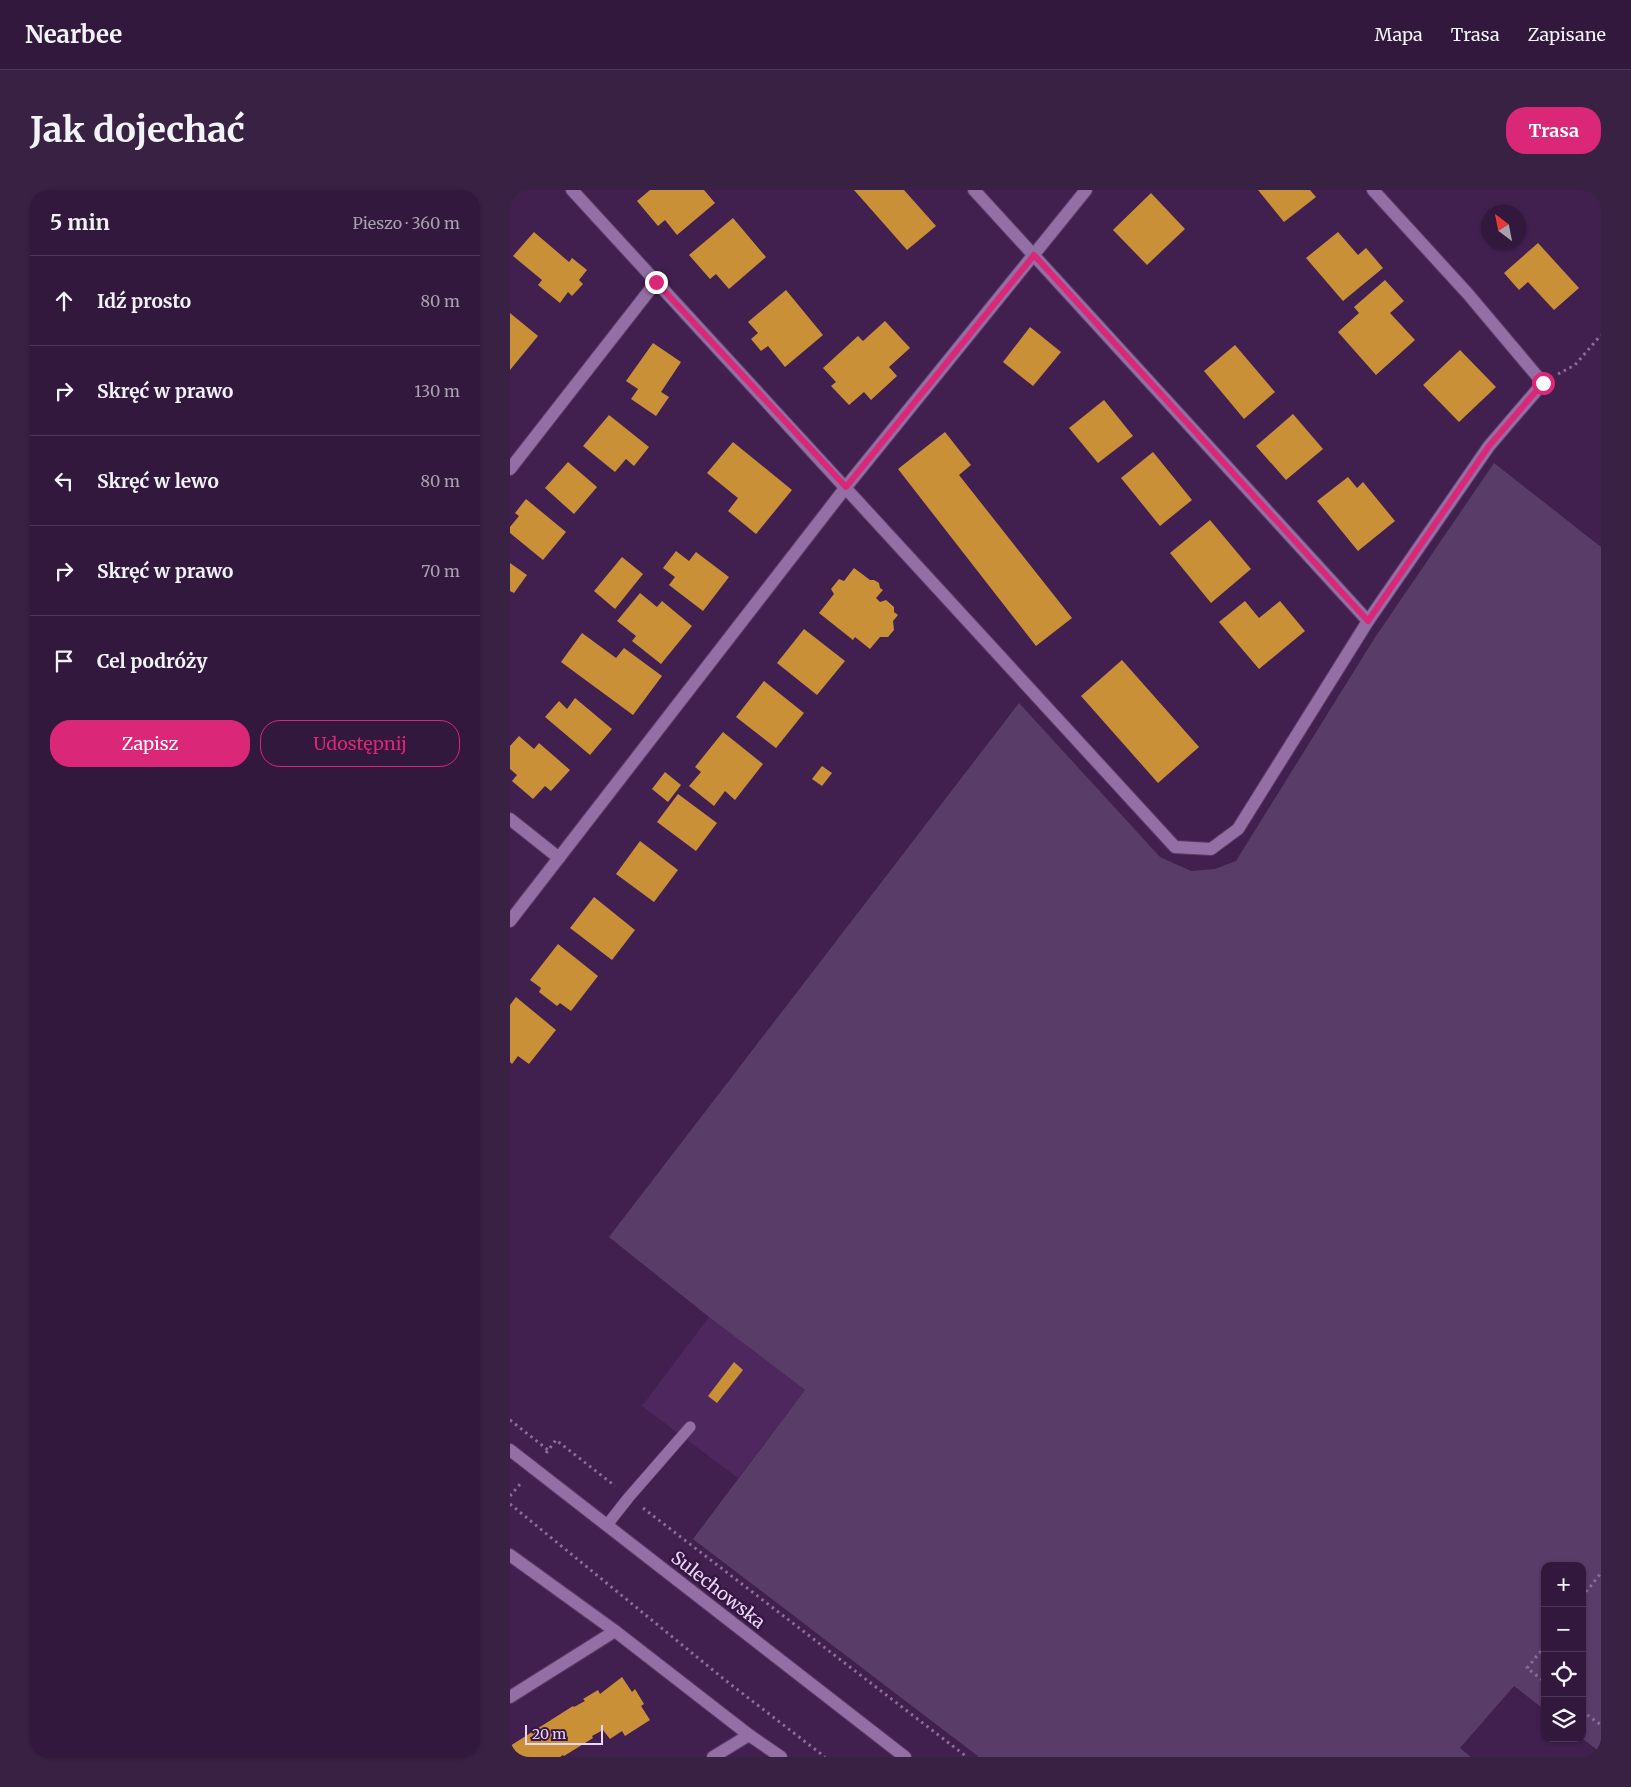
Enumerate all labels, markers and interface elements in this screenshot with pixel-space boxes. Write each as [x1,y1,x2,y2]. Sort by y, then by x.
text: Nearbee [25,19,122,50]
text: Mapa [1375,23,1423,46]
text: Trasa [1451,23,1500,46]
text: Zapisane [1528,23,1606,46]
button: Trasa [1506,107,1601,154]
text: Jak dojechać [30,108,245,152]
north arrow [1481,205,1526,250]
text: 5 min [50,209,110,236]
text: Pieszo · 360 m [352,213,460,233]
route end [645,271,668,294]
icon: ahead [50,287,78,315]
text: Idź prosto [97,289,191,313]
text: 80 m [421,291,460,311]
route start [1532,372,1555,395]
icon: right [50,377,78,405]
text: Skręć w prawo [97,379,233,403]
text: 130 m [414,381,460,401]
icon: left [50,467,78,495]
text: Skręć w lewo [97,469,219,493]
text: 80 m [421,471,460,491]
icon: right [50,557,78,585]
text: Skręć w prawo [97,559,233,583]
text: 70 m [421,561,460,581]
icon: arrive [50,647,78,675]
text: Cel podróży [97,649,208,673]
button: Zapisz [50,720,250,767]
button: Udostępnij [260,720,460,767]
street label: Sulechowska [667,1546,770,1634]
map controls [1541,1562,1586,1742]
button: + [1541,1562,1586,1607]
button: − [1541,1607,1586,1652]
button: locate [1541,1652,1586,1697]
button: layers [1541,1697,1586,1742]
scale bar [525,1722,602,1745]
text: 20 m [532,1725,566,1743]

